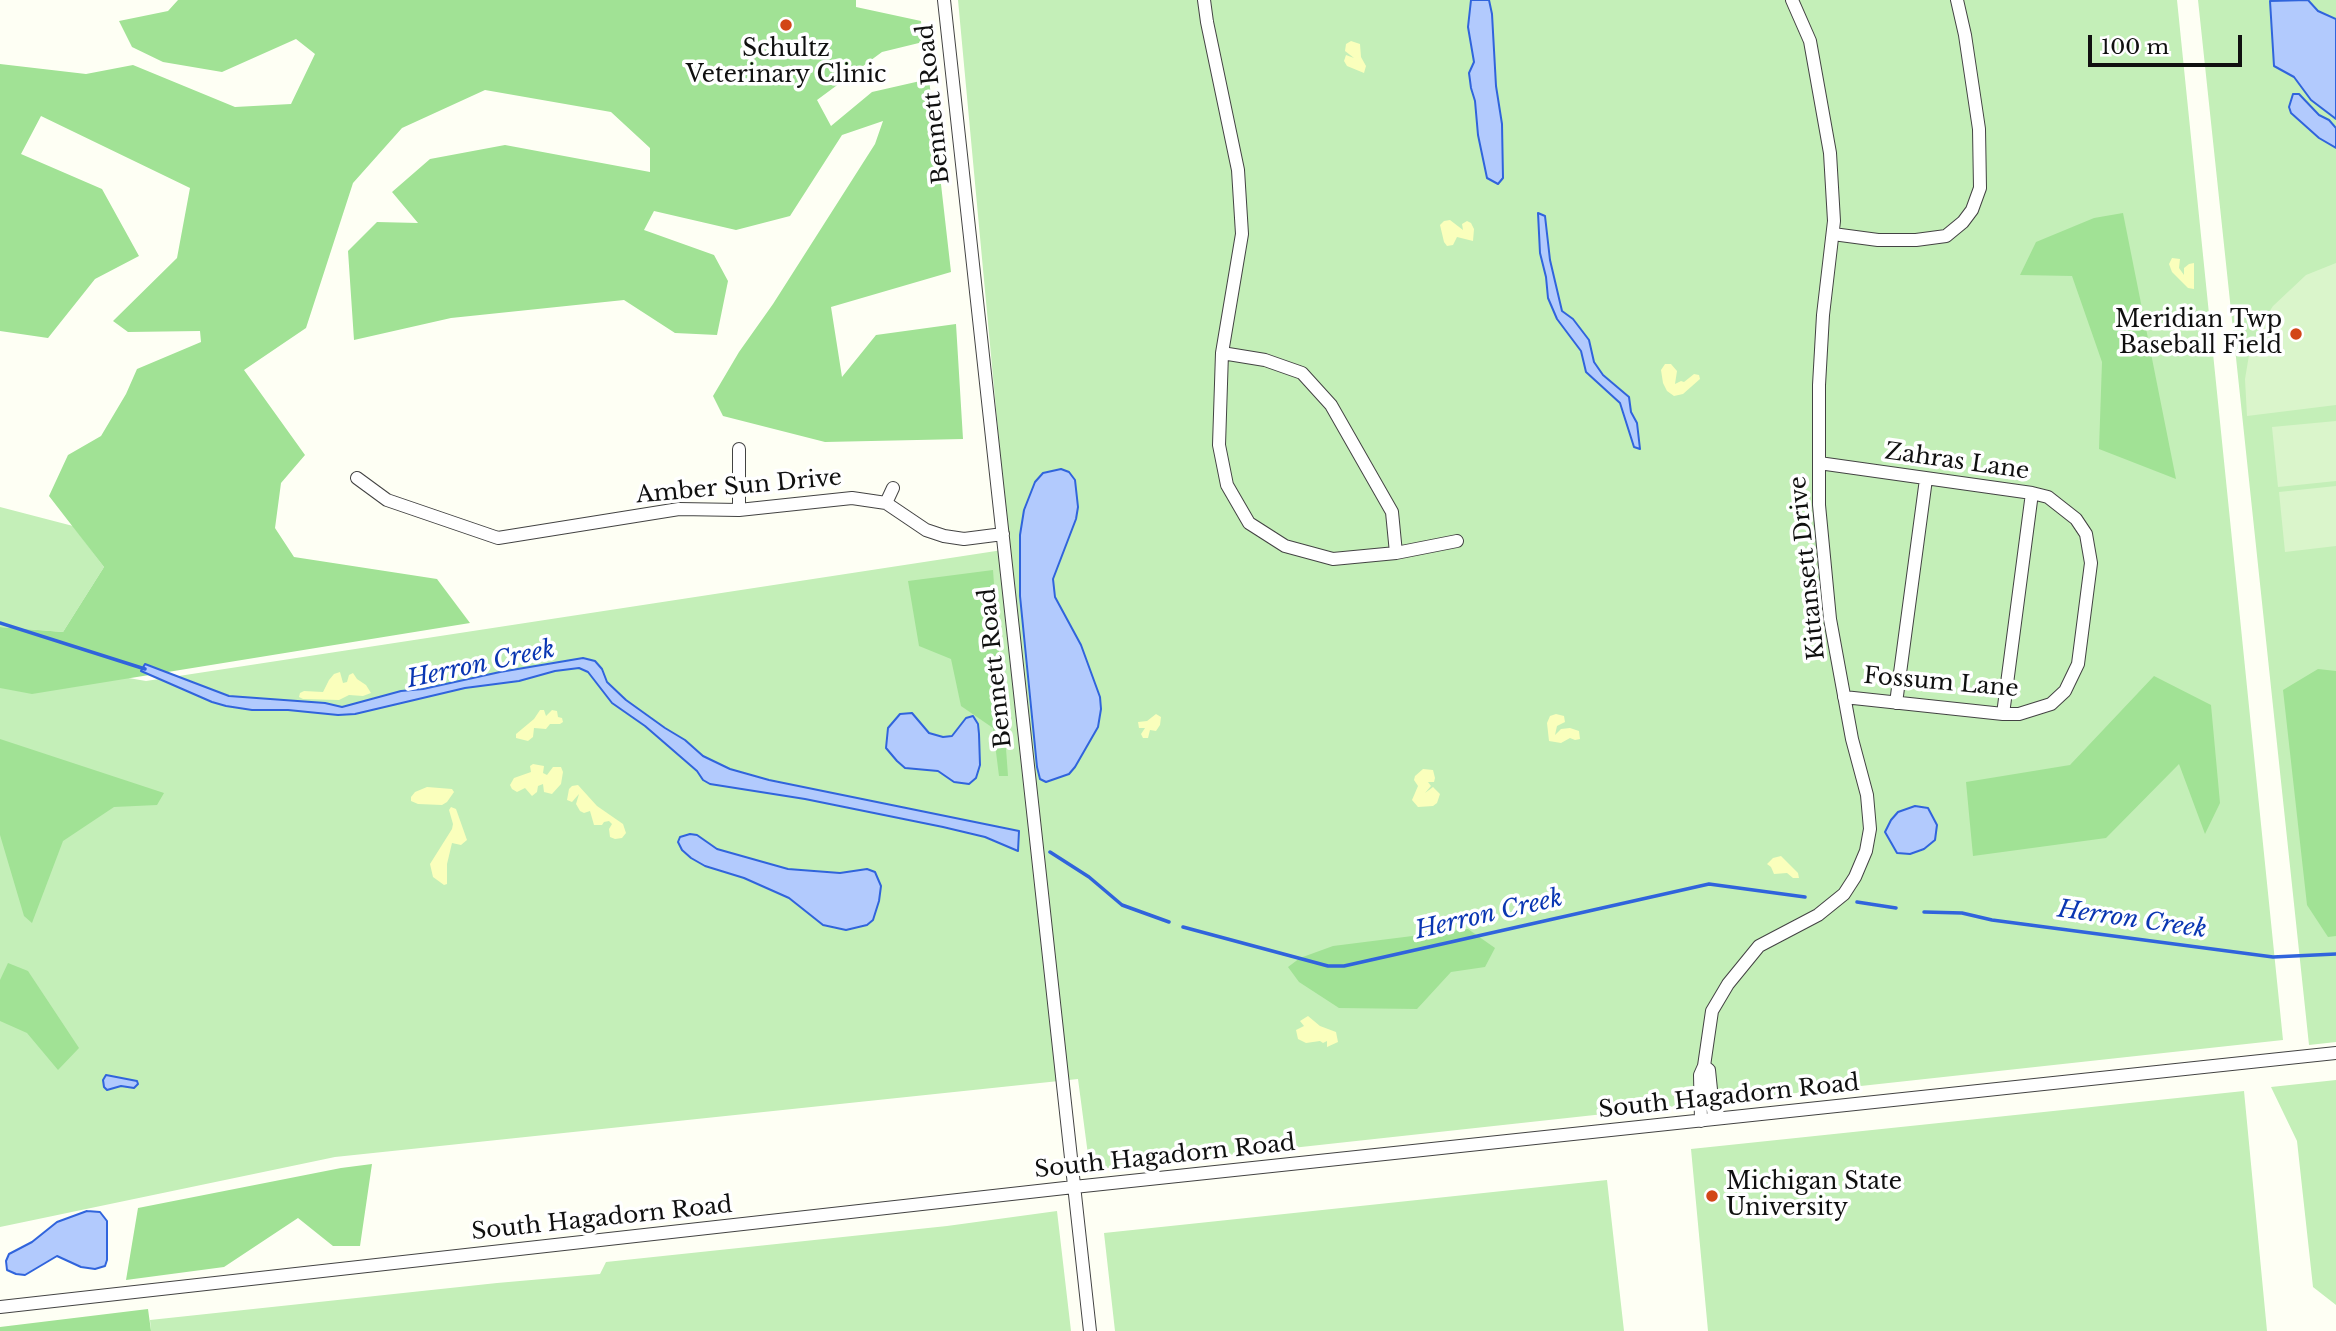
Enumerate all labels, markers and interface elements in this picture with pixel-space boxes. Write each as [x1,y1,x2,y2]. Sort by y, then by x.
marker: Schultz Veterinary Clinic [778,17,794,33]
scale bar [2091,21,2245,65]
street label: Bennett Road [912,23,956,185]
text: 100 m [2101,34,2169,60]
place label: Schultz Veterinary Clinic [686,36,886,90]
place label: Meridian Twp Baseball Field [2115,307,2282,361]
marker: Meridian Twp Baseball Field [2288,326,2304,342]
street label: Zahras Lane [1883,438,2031,486]
street label: Amber Sun Drive [635,464,843,510]
street label: Kittansett Drive [1785,475,1831,661]
street label: Bennett Road [974,587,1018,749]
water label: Herron Creek [404,635,558,695]
street label: Fossum Lane [1862,662,2020,704]
water label: Herron Creek [1413,884,1565,946]
water label: Herron Creek [2056,895,2208,945]
street label: South Hagadorn Road [1597,1070,1861,1124]
street label: South Hagadorn Road [1033,1130,1297,1184]
place label: Michigan State University [1726,1169,1902,1223]
marker: Michigan State University [1704,1188,1720,1204]
street label: South Hagadorn Road [470,1192,734,1246]

